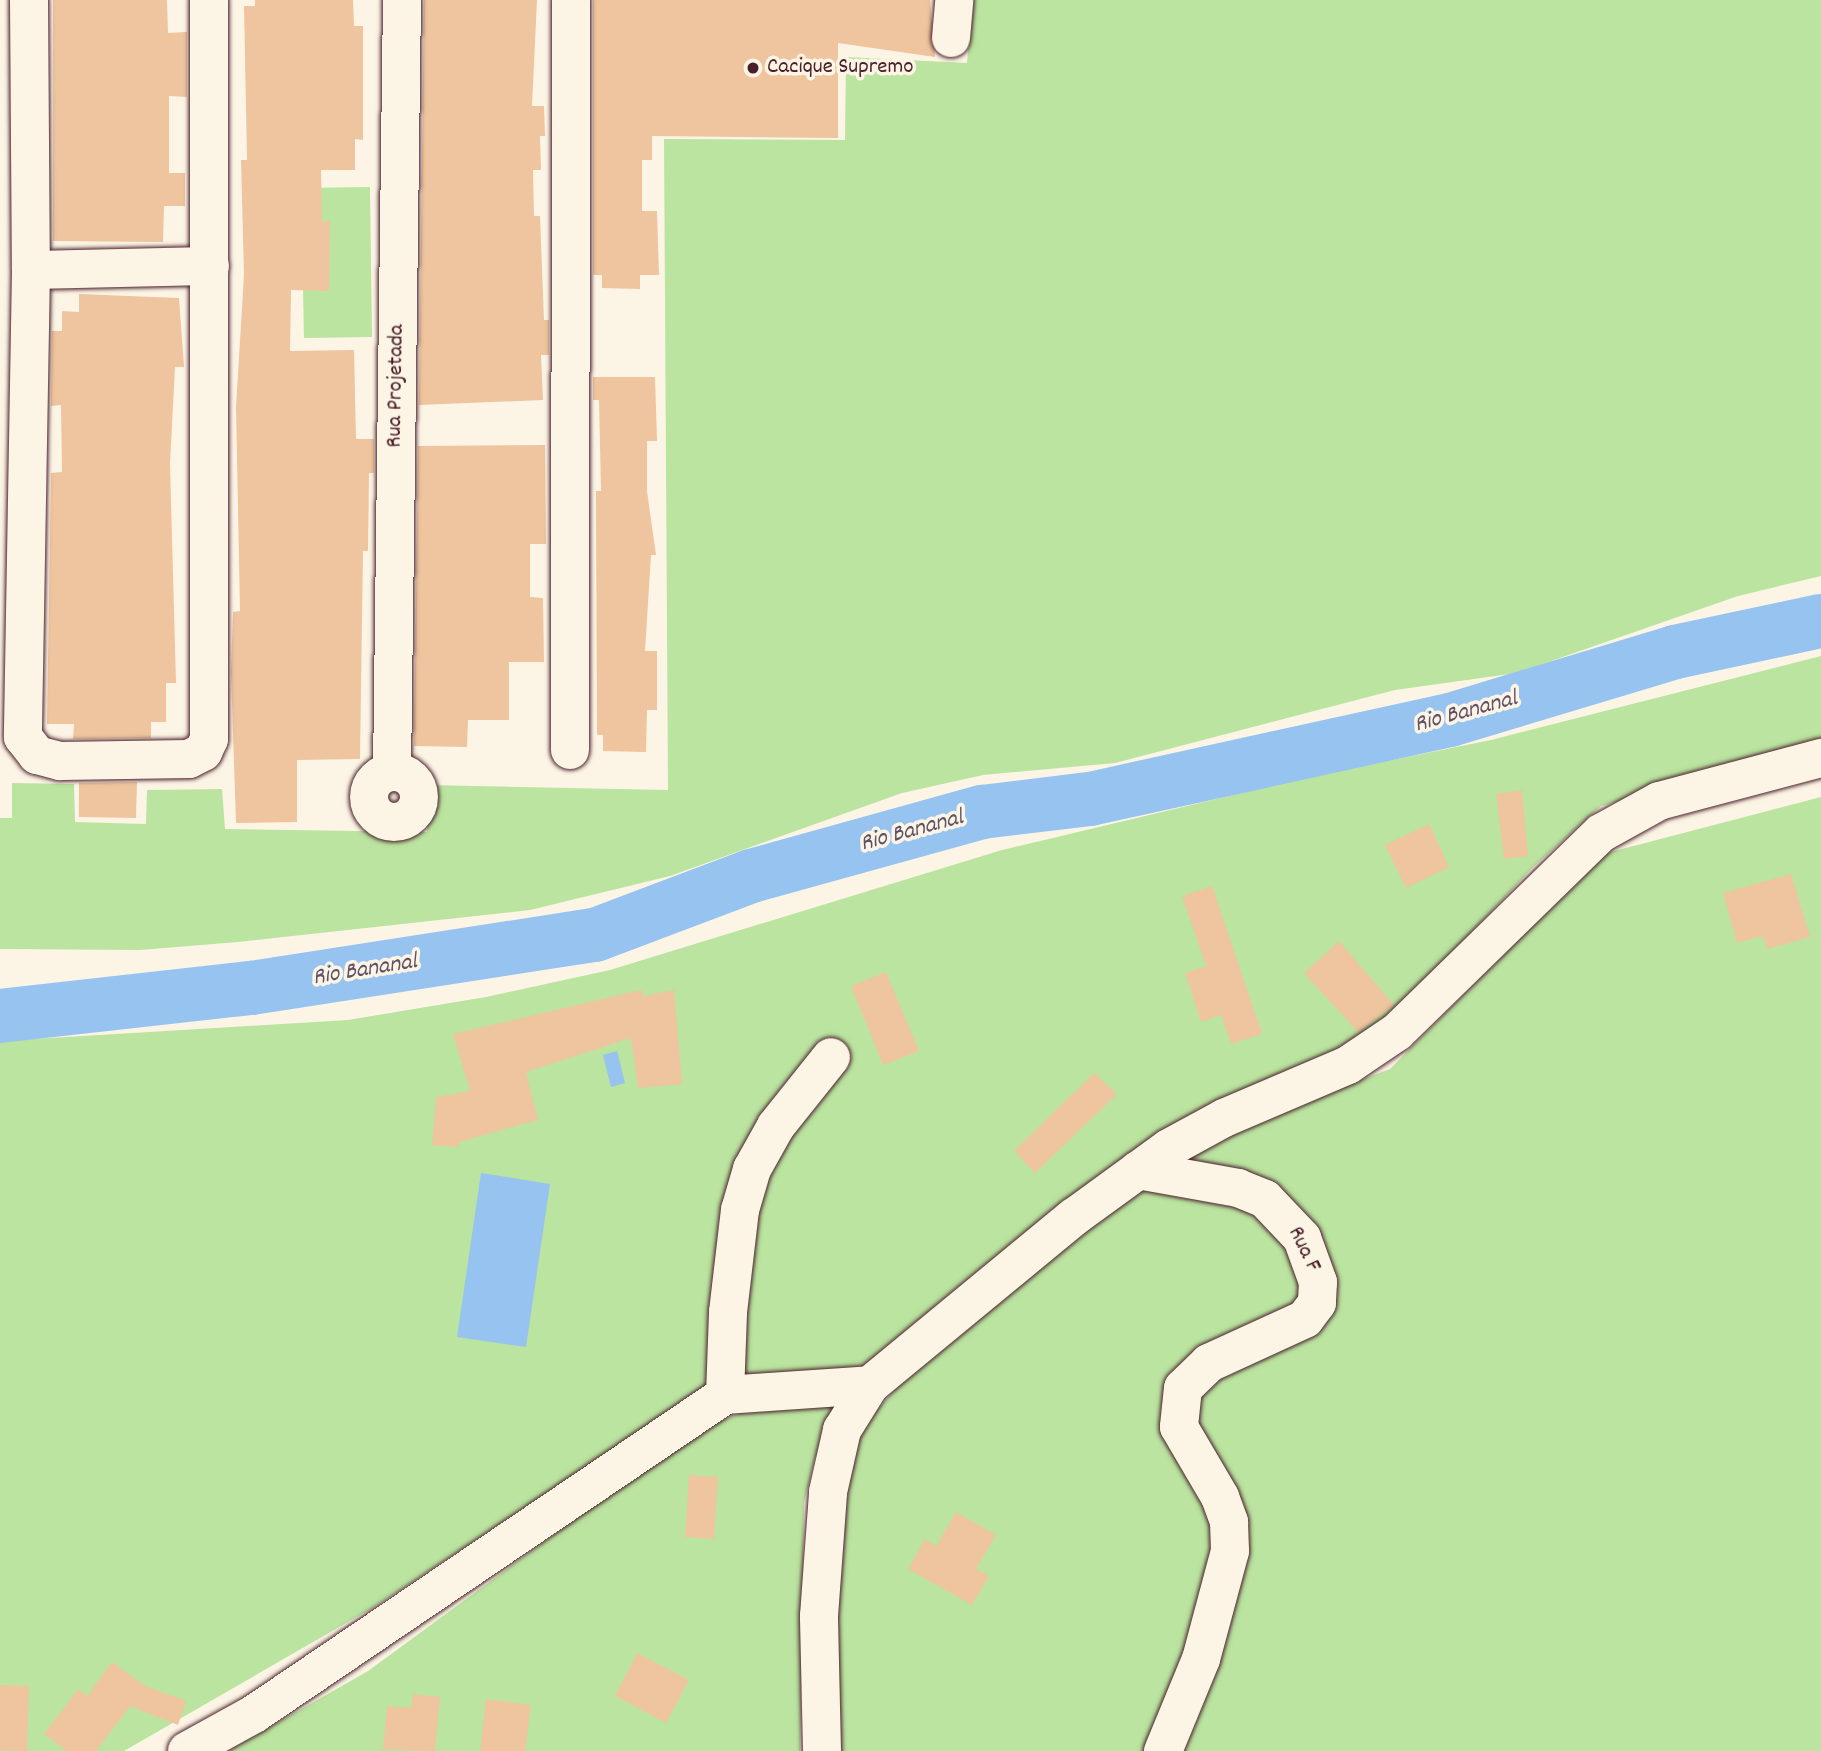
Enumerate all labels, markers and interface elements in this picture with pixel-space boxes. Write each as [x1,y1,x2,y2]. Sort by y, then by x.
place label: Cacique Supremo [767,54,913,82]
marker: Cacique Supremo [745,60,761,76]
street label: Rua Projetada [382,324,412,448]
water label: Rio Bananal [1411,685,1521,741]
water label: Rio Bananal [857,804,967,860]
water label: Rio Bananal [311,949,419,993]
street label: Rua F [1280,1223,1326,1277]

